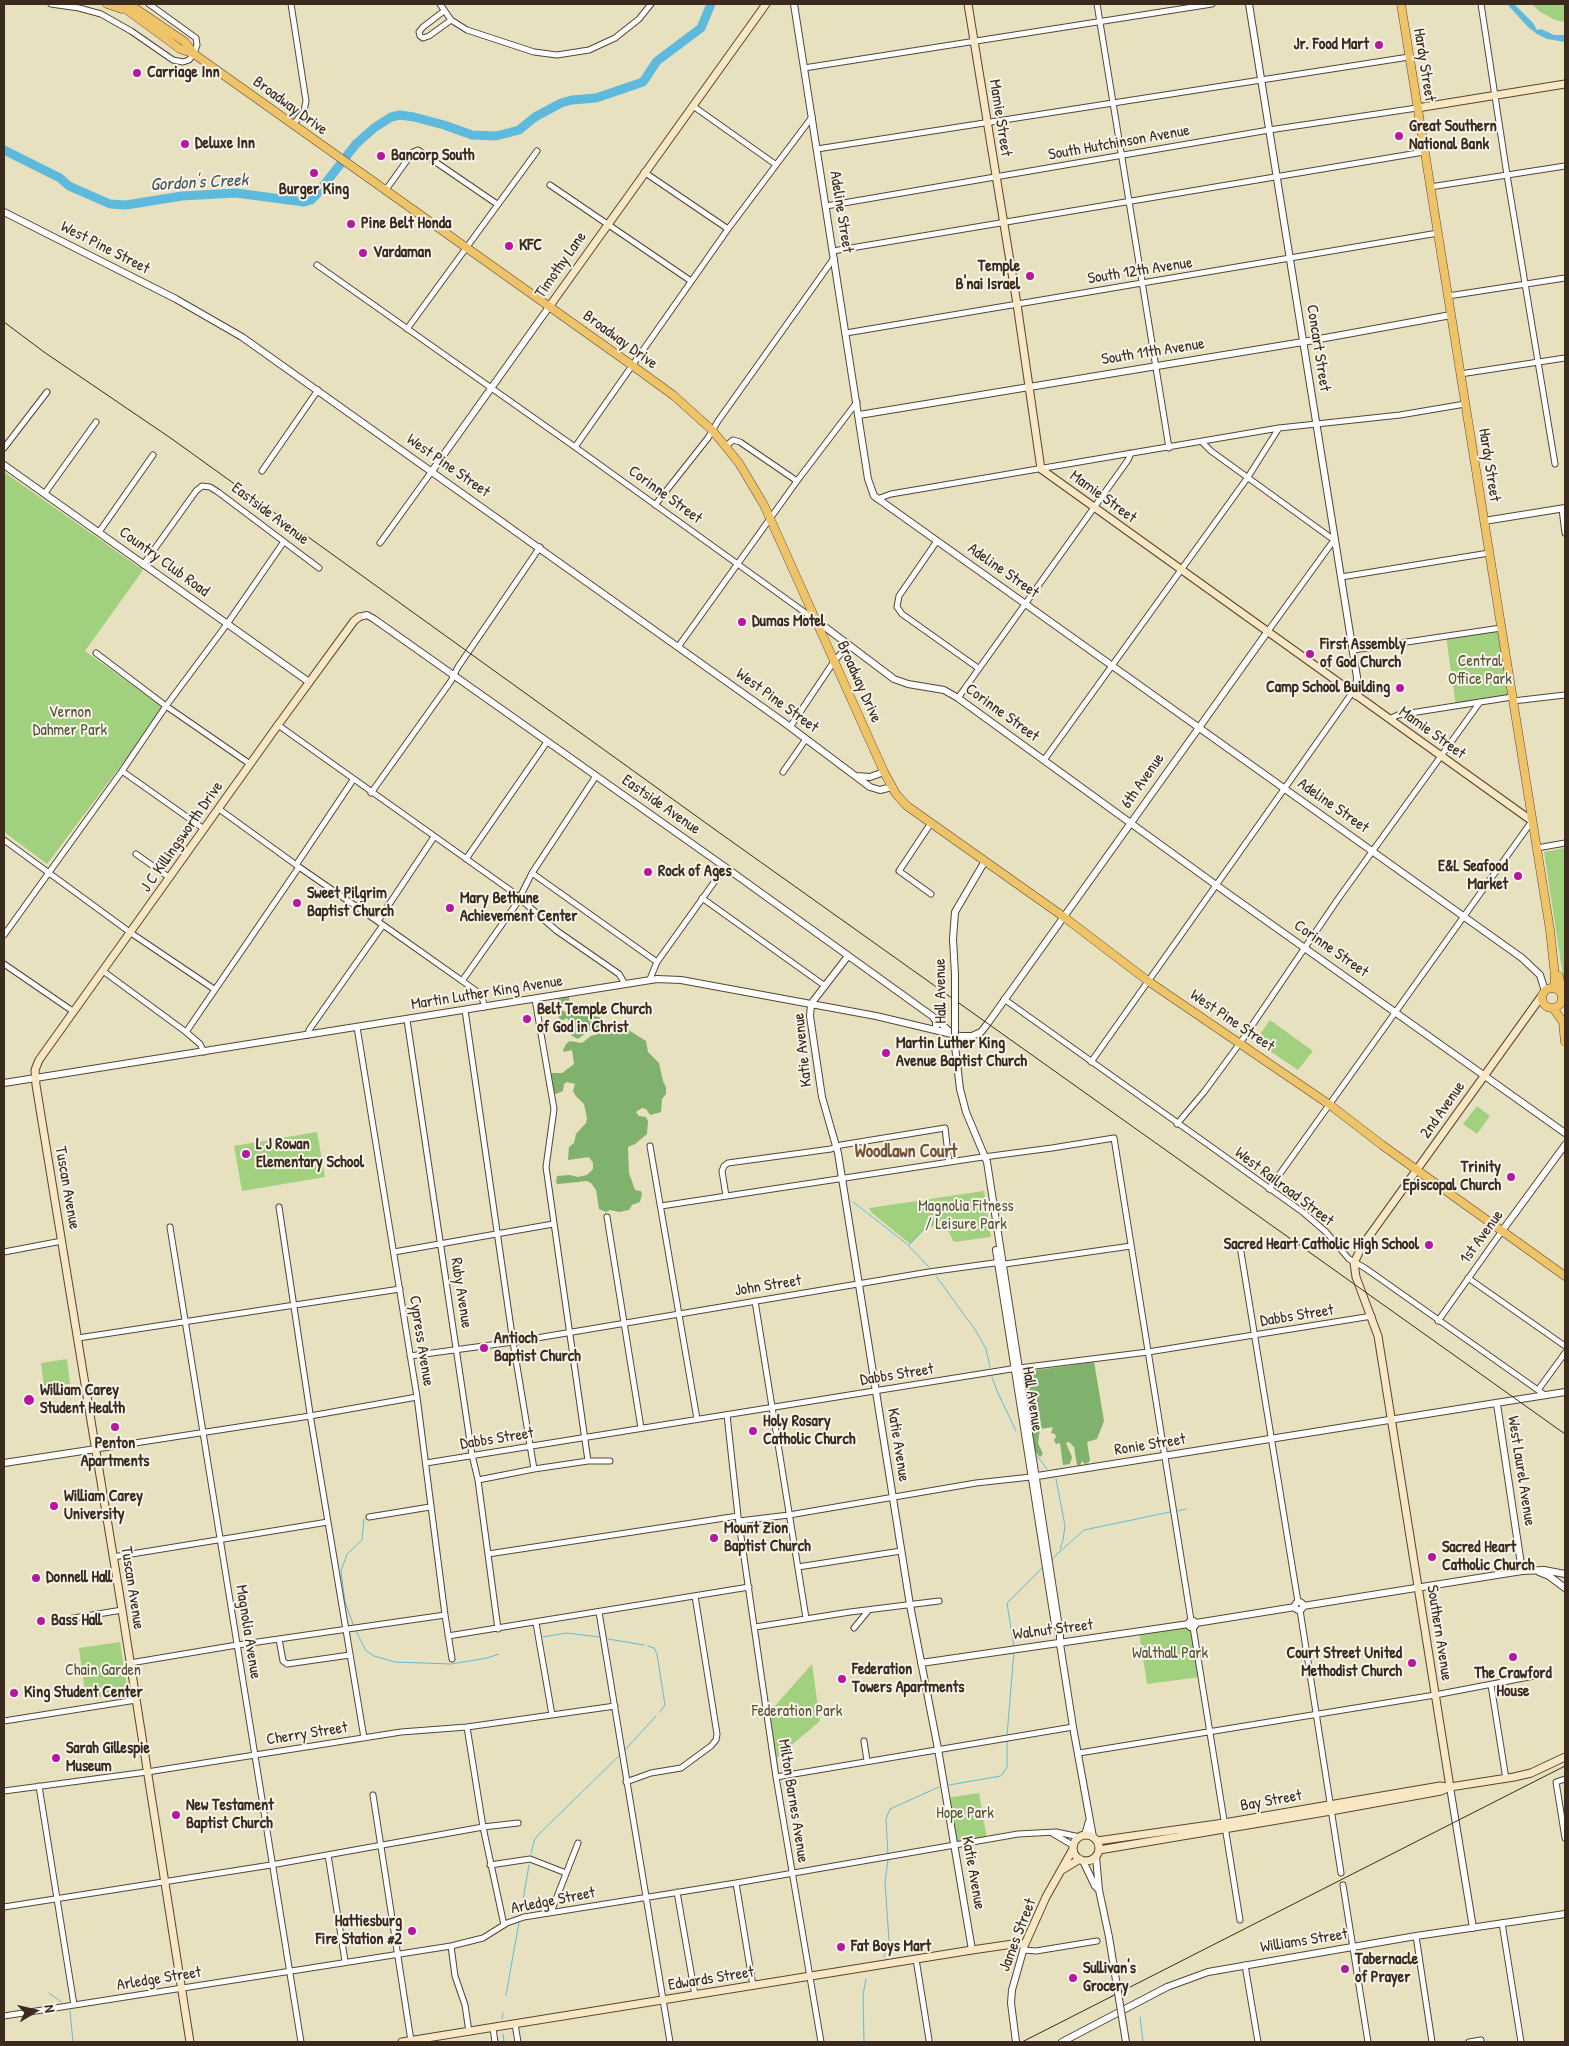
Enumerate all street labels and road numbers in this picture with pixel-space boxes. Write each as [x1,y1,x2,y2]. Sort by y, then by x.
street label: Hardy Street [1409,27,1439,103]
street label: Broadway Drive [249,73,331,139]
street label: Mamie Street [984,78,1016,158]
street label: South Hutchinson Avenue [1047,121,1191,165]
street label: Adeline Street [825,170,857,254]
street label: West Pine Street [57,217,153,279]
street label: Timothy Lane [531,228,591,302]
street label: South 12th Avenue [1086,253,1194,289]
street label: Concart Street [1302,303,1334,393]
street label: Broadway Drive [579,307,661,373]
street label: South 11th Avenue [1100,334,1206,370]
street label: Hardy Street [1474,427,1504,503]
street label: West Pine Street [403,430,493,502]
street label: Corinne Street [624,462,706,528]
street label: Mamie Street [1066,466,1140,528]
street label: Eastside Avenue [228,479,312,549]
street label: Country Club Road [115,523,213,601]
street label: Adeline Street [964,539,1042,603]
street label: Broadway Drive [832,638,886,726]
street label: West Pine Street [732,665,822,737]
street label: Corinne Street [961,680,1043,746]
street label: Mamie Street [1395,702,1469,764]
street label: 6th Avenue [1117,750,1169,812]
street label: Eastside Avenue [618,771,704,839]
street label: Adeline Street [1294,774,1372,838]
street label: J C Killingsworth Drive [137,778,227,896]
street label: Corinne Street [1290,916,1372,982]
street label: Hall Avenue [931,958,951,1024]
street label: Martin Luther King Avenue [410,972,564,1014]
street label: West Pine Street [1186,986,1278,1056]
street label: Katie Avenue [790,1012,816,1088]
street label: 2nd Avenue [1416,1078,1470,1142]
street label: West Railroad Street [1231,1144,1337,1230]
street label: Tuscan Avenue [50,1145,84,1231]
street label: 1st Avenue [1456,1206,1508,1268]
street label: Ruby Avenue [446,1256,476,1330]
street label: John Street [733,1271,803,1301]
street label: Cypress Avenue [404,1294,438,1388]
street label: Dabbs Street [1259,1301,1335,1331]
street label: Dabbs Street [859,1360,935,1390]
street label: Hall Avenue [1017,1365,1047,1433]
street label: Katie Avenue [883,1407,913,1483]
street label: West Laurel Avenue [1503,1415,1539,1527]
street label: Dabbs Street [459,1424,535,1454]
street label: Ronie Street [1113,1430,1187,1460]
street label: Tuscan Avenue [116,1545,148,1631]
street label: Magnolia Avenue [231,1584,265,1680]
street label: Southern Avenue [1422,1584,1456,1682]
street label: Walnut Street [1012,1616,1094,1644]
street label: Cherry Street [265,1718,349,1750]
street label: Milton Barnes Avenue [774,1738,812,1864]
street label: Bay Street [1239,1786,1303,1816]
street label: Katie Avenue [957,1835,989,1911]
street label: Arledge Street [509,1883,597,1919]
street label: James Street [995,1896,1041,1974]
street label: Williams Street [1259,1925,1349,1957]
street label: Arledge Street [115,1963,203,1995]
street label: Edwards Street [667,1963,755,1995]

